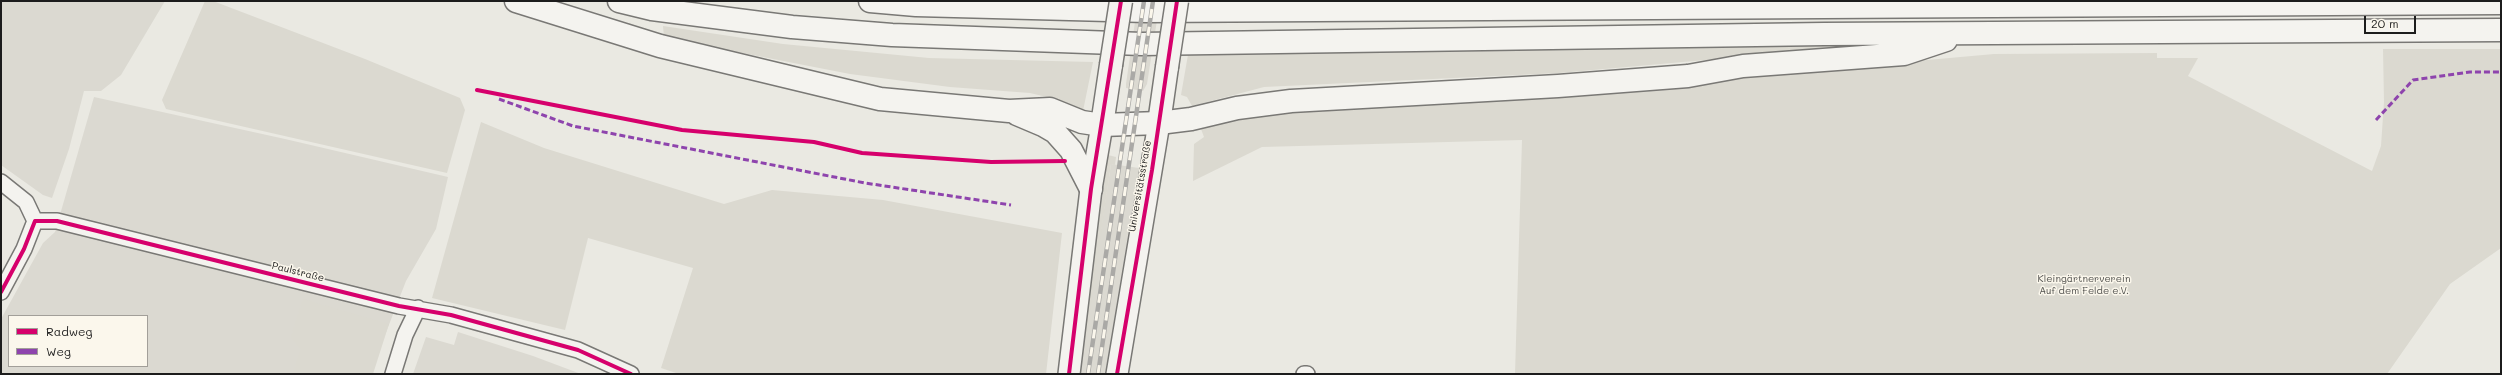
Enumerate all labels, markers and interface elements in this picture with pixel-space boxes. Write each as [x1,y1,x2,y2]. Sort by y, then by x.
scale bar [2366,8,2418,34]
text: 20 m [2371,15,2399,31]
street label: Universitätsstraße [1126,139,1154,233]
street label: Paulstraße [271,260,325,284]
park label: Kleingärtnerverein Auf dem Felde e.V. [2038,273,2130,296]
legend [8,315,148,367]
text: Radweg [46,323,92,339]
text: Weg [46,343,71,359]

